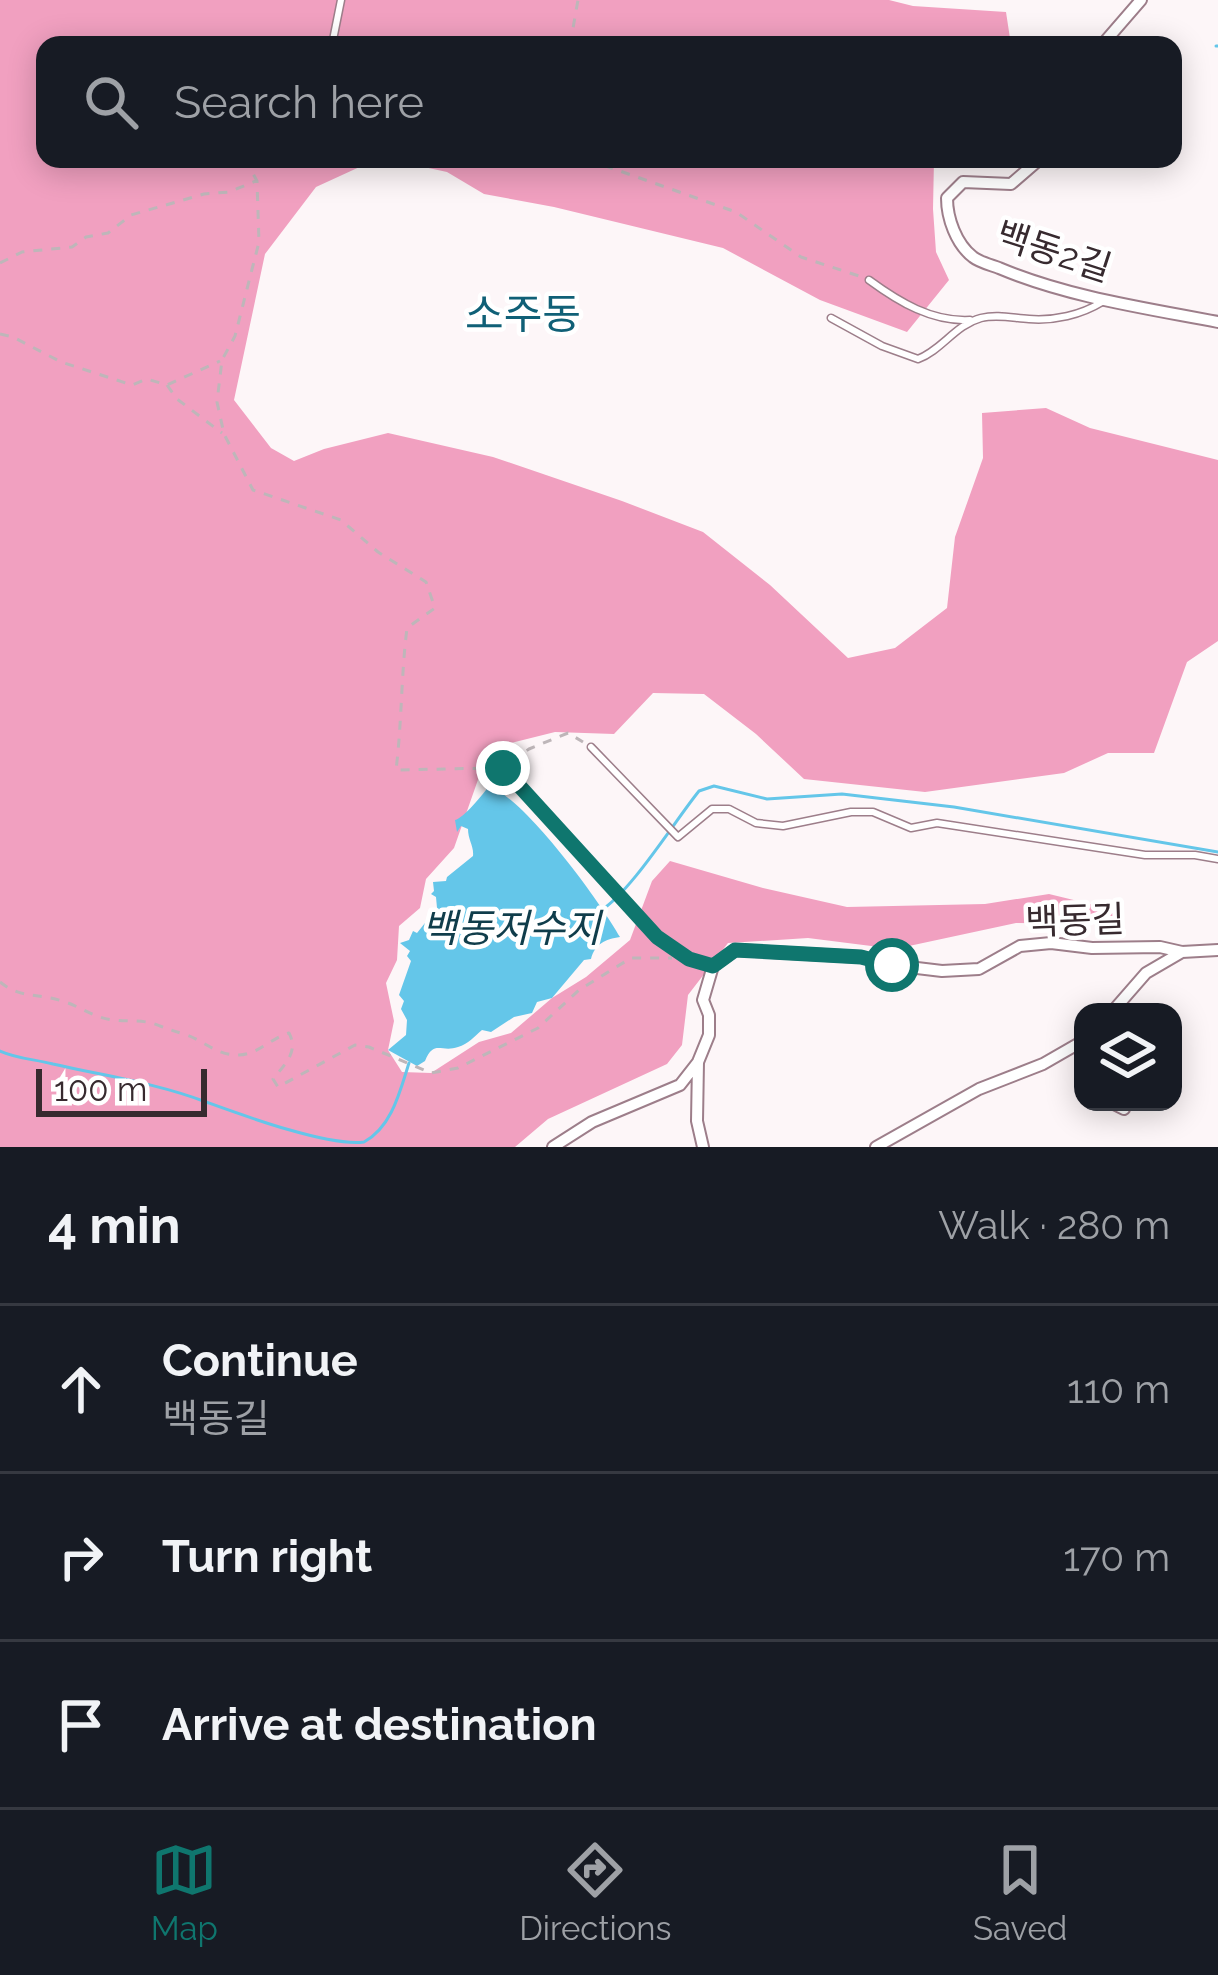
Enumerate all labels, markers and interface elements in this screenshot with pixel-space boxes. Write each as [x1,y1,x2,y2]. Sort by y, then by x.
search box [36,36,1182,168]
icon: search [78,69,144,135]
text: Search here [174,76,424,129]
street label: 백동2길 [991,213,1117,289]
district label: 소주동 [465,290,581,339]
route end [476,741,530,795]
street label: 백동길 [1025,897,1125,943]
water label: 백동저수지 [421,905,604,951]
route start [865,938,919,992]
map controls [1074,1003,1182,1111]
button: layers [1074,1003,1182,1111]
scale bar [36,1063,207,1116]
text: 100 m [54,1070,147,1109]
text: 4 min [48,1195,181,1255]
text: Walk · 280 m [938,1202,1170,1248]
text: Continue [162,1334,358,1387]
icon: ahead [48,1356,114,1422]
text: 110 m [1067,1366,1170,1412]
text: 백동길 [162,1395,270,1441]
icon: right [48,1524,114,1590]
text: Turn right [162,1530,372,1583]
text: 170 m [1063,1534,1170,1580]
icon: arrive [48,1692,114,1758]
text: Arrive at destination [162,1698,597,1751]
tab: Map [151,1837,218,1948]
tab: Directions [519,1837,672,1948]
tab: Saved [973,1837,1067,1948]

